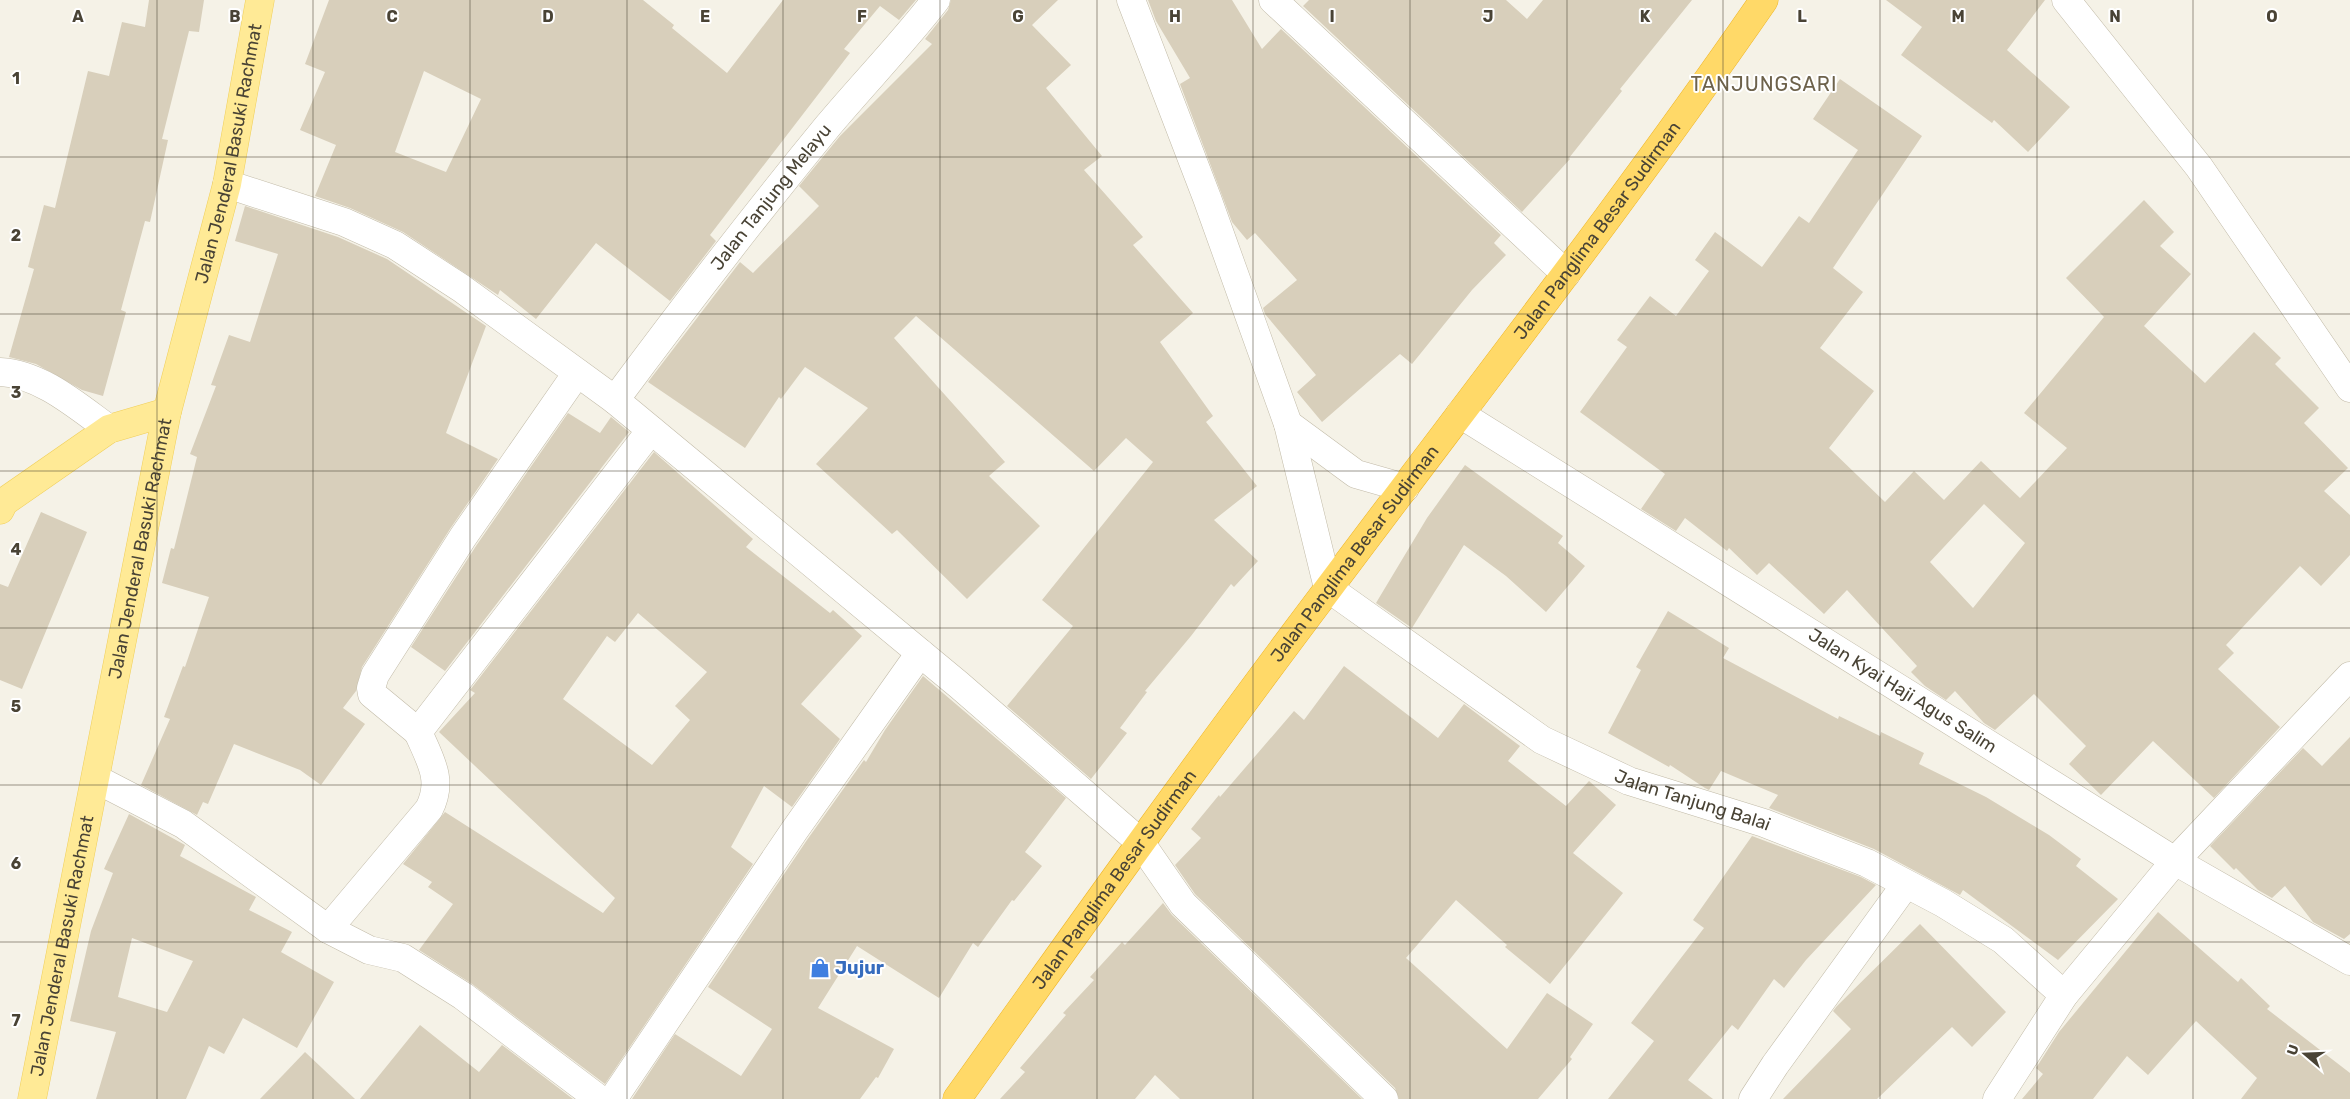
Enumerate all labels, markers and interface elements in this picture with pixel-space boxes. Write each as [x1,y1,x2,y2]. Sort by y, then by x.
text: A [72,7,84,26]
text: B [229,7,241,26]
text: C [386,7,398,26]
text: D [542,7,554,26]
text: E [700,7,710,26]
text: F [857,7,867,26]
text: G [1012,7,1024,26]
text: H [1169,7,1181,26]
text: I [1329,7,1335,26]
text: J [1483,7,1493,26]
text: K [1640,7,1651,26]
text: L [1797,7,1807,26]
text: M [1951,7,1965,26]
text: N [2109,7,2121,26]
text: O [2266,7,2278,26]
street label: Jalan Jenderal Basuki Rachmat [190,22,267,286]
text: 1 [12,69,20,88]
district label: TANJUNGSARI [1691,72,1837,96]
street label: Jalan Panglima Besar Sudirman [1509,117,1685,344]
street label: Jalan Tanjung Melayu [706,119,836,275]
text: 2 [11,226,21,245]
text: 3 [11,383,21,402]
street label: Jalan Jenderal Basuki Rachmat [104,416,177,681]
street label: Jalan Panglima Besar Sudirman [1266,441,1444,667]
text: 4 [11,540,22,559]
street label: Jalan Kyai Haji Agus Salim [1804,624,2001,758]
text: 5 [11,697,21,716]
street label: Jalan Panglima Besar Sudirman [1028,765,1201,994]
street label: Jalan Tanjung Balai [1611,765,1774,835]
street label: Jalan Jenderal Basuki Rachmat [26,814,98,1078]
text: 6 [11,854,21,873]
shop icon: Jujur [809,957,831,979]
place label: Jujur [835,957,884,979]
text: 7 [11,1011,21,1030]
north arrow [2280,1029,2330,1079]
text: U [2283,1042,2303,1057]

